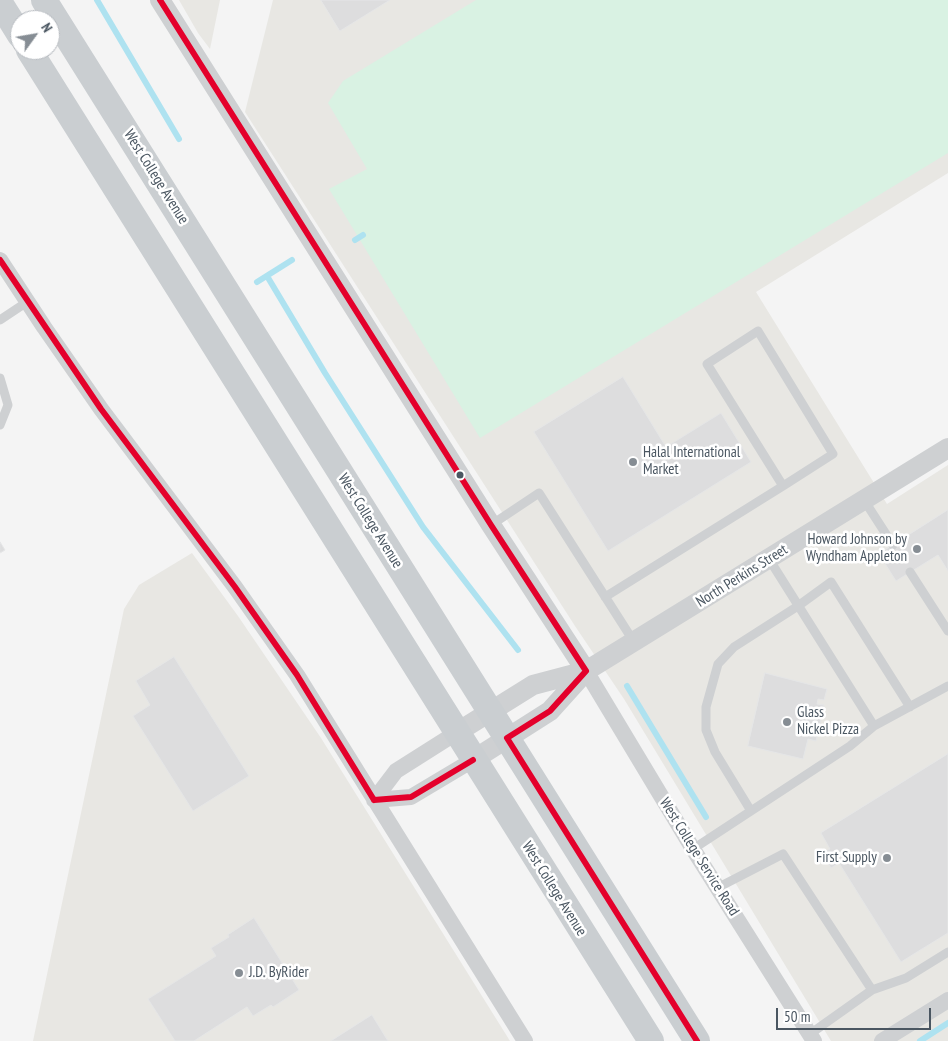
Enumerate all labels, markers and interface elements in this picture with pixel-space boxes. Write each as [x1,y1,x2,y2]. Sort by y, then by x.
north arrow [10,10,60,60]
text: N [37,20,57,36]
street label: West College Avenue [120,126,192,228]
place label: Halal International Market [643,444,740,479]
marker: Halal International Market [627,456,639,468]
street label: West College Avenue [334,470,406,572]
unlabelled marker [455,470,465,480]
place label: Howard Johnson by Wyndham Appleton [806,531,907,566]
street label: North Perkins Street [693,541,791,611]
marker: Howard Johnson by Wyndham Appleton [911,543,923,555]
place label: Glass Nickel Pizza [797,704,859,739]
marker: Glass Nickel Pizza [781,716,793,728]
street label: West College Service Road [655,795,743,919]
street label: West College Avenue [518,838,590,940]
place label: First Supply [816,849,877,867]
marker: First Supply [881,852,893,864]
place label: J.D. ByRider [249,964,309,982]
marker: J.D. ByRider [233,967,245,979]
scale bar [778,998,933,1030]
text: 50 m [784,1007,810,1026]

